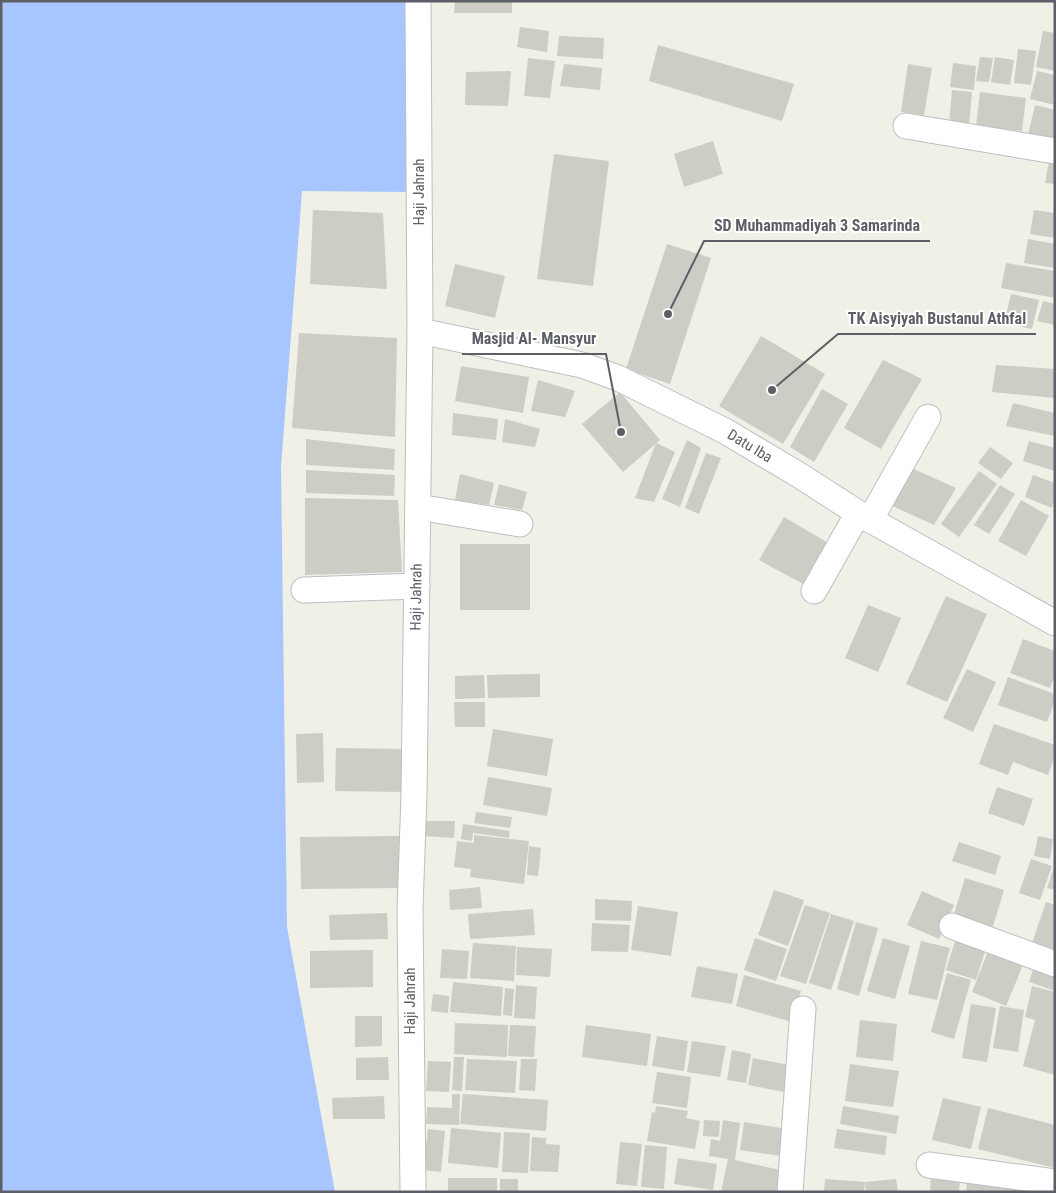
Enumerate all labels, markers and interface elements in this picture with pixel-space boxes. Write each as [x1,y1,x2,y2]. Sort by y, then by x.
street label: Haji Jahrah [410,158,428,226]
callout: SD Muhammadiyah 3 Samarinda [704,210,930,241]
text: SD Muhammadiyah 3 Samarinda [714,216,921,235]
callout: TK Aisyiyah Bustanul Athfal [838,303,1036,334]
text: TK Aisyiyah Bustanul Athfal [848,309,1026,328]
callout: Masjid Al- Mansyur [462,323,606,354]
text: Masjid Al- Mansyur [472,329,596,348]
street label: Datu Iba [724,426,776,466]
street label: Haji Jahrah [406,563,426,631]
street label: Haji Jahrah [401,967,419,1035]

